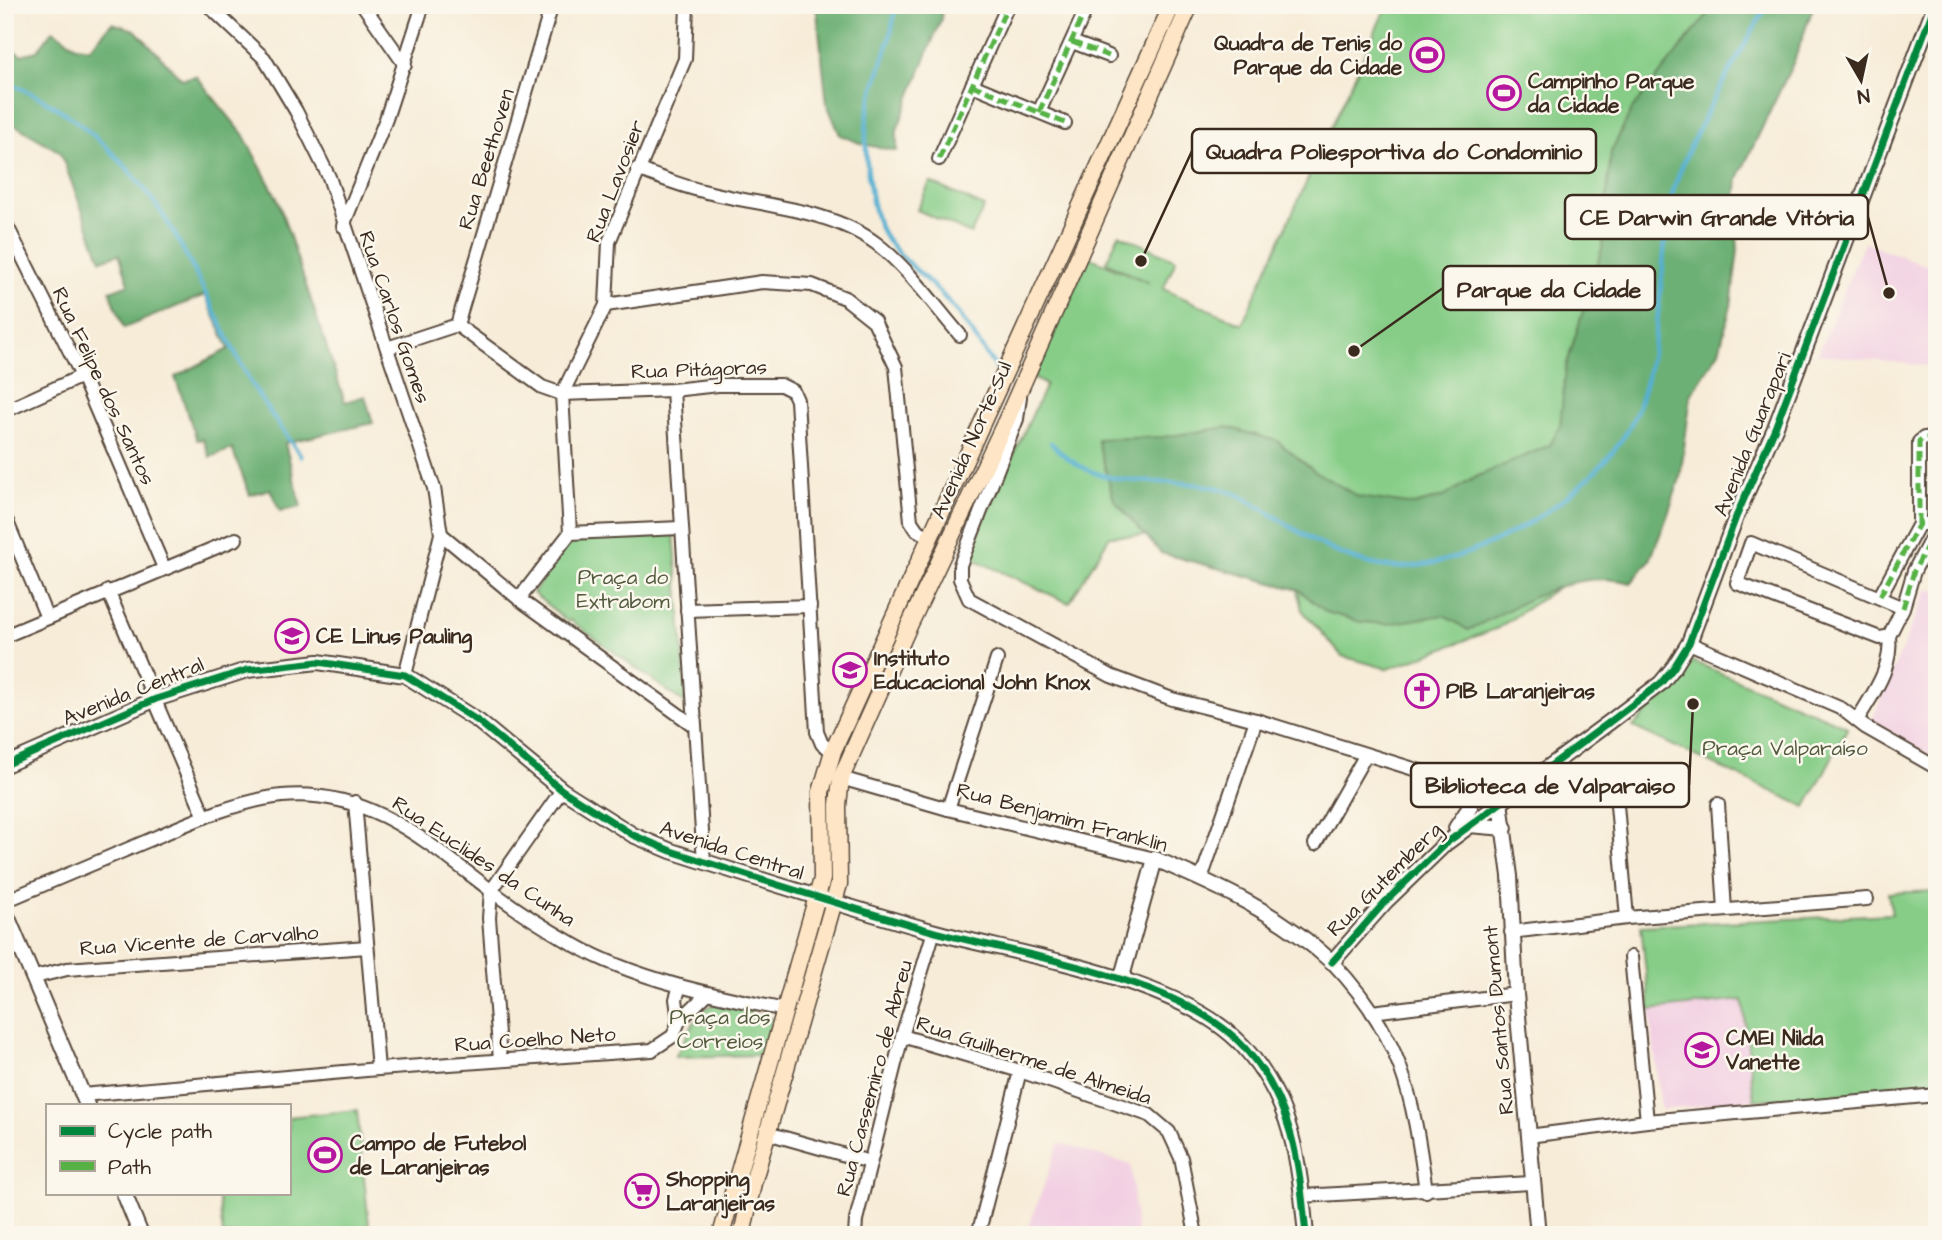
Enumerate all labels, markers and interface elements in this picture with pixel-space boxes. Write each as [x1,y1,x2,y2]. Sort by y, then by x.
place label: Quadra de Tenis do Parque da Cidade [1214,29,1403,83]
sports icon: Quadra de Tenis do Parque da Cidade [1408,36,1446,74]
north arrow [1826,46,1896,116]
place label: Campinho Parque da Cidade [1527,67,1695,120]
sports icon: Campinho Parque da Cidade [1485,74,1523,112]
text: N [1855,81,1871,110]
street label: Rua Beethoven [451,85,522,233]
street label: Rua Lavosier [579,115,652,247]
callout: Quadra Poliesportiva do Condominio [1192,129,1596,173]
text: Quadra Poliesportiva do Condominio [1206,136,1582,168]
callout: CE Darwin Grande Vitória [1565,195,1868,239]
text: CE Darwin Grande Vitória [1580,202,1855,234]
street label: Rua Carlos Gomes [351,227,438,407]
callout: Parque da Cidade [1443,266,1655,310]
text: Parque da Cidade [1457,274,1642,306]
street label: Rua Felipe dos Santos [44,282,162,490]
street label: Avenida Guarapari [1706,348,1800,521]
street label: Rua Pitágoras [631,353,768,388]
street label: Avenida Norte-Sul [924,357,1019,524]
park label: Praça do Extrabom [576,563,670,616]
school or university icon: CE Linus Pauling [273,617,311,655]
place label: CE Linus Pauling [316,622,472,653]
place label: Instituto Educacional John Knox [874,644,1091,697]
street label: Avenida Central [58,650,208,733]
school or university icon: Instituto Educacional John Knox [831,651,869,689]
church icon: PIB Laranjeiras [1403,672,1441,710]
place label: PIB Laranjeiras [1446,677,1595,707]
park label: Praça Valparaíso [1702,734,1868,764]
callout: Biblioteca de Valparaiso [1411,763,1689,807]
text: Biblioteca de Valparaiso [1425,770,1675,802]
street label: Rua Benjamim Franklin [953,775,1171,860]
street label: Rua Euclides da Cunha [386,789,581,934]
street label: Avenida Central [656,814,808,887]
street label: Rua Gutemberg [1320,815,1450,945]
street label: Rua Vicente de Carvalho [79,918,320,963]
street label: Rua Santos Dumont [1476,924,1521,1116]
street label: Rua Cassemiro de Abreu [829,956,920,1199]
park label: Praça dos Correios [669,1003,771,1056]
street label: Rua Guilherme de Almeida [913,1009,1155,1112]
street label: Rua Coelho Neto [453,1019,617,1060]
place label: CMEI Nilda Vanette [1725,1024,1824,1077]
school or university icon: CMEI Nilda Vanette [1683,1031,1721,1069]
legend [46,1104,290,1194]
text: Cycle path [108,1117,213,1148]
place label: Campo de Futebol de Laranjeiras [349,1129,527,1183]
sports icon: Campo de Futebol de Laranjeiras [306,1136,344,1174]
text: Path [108,1153,152,1182]
place label: Shopping Laranjeiras [665,1165,776,1219]
supermarket icon: Shopping Laranjeiras [623,1172,661,1210]

